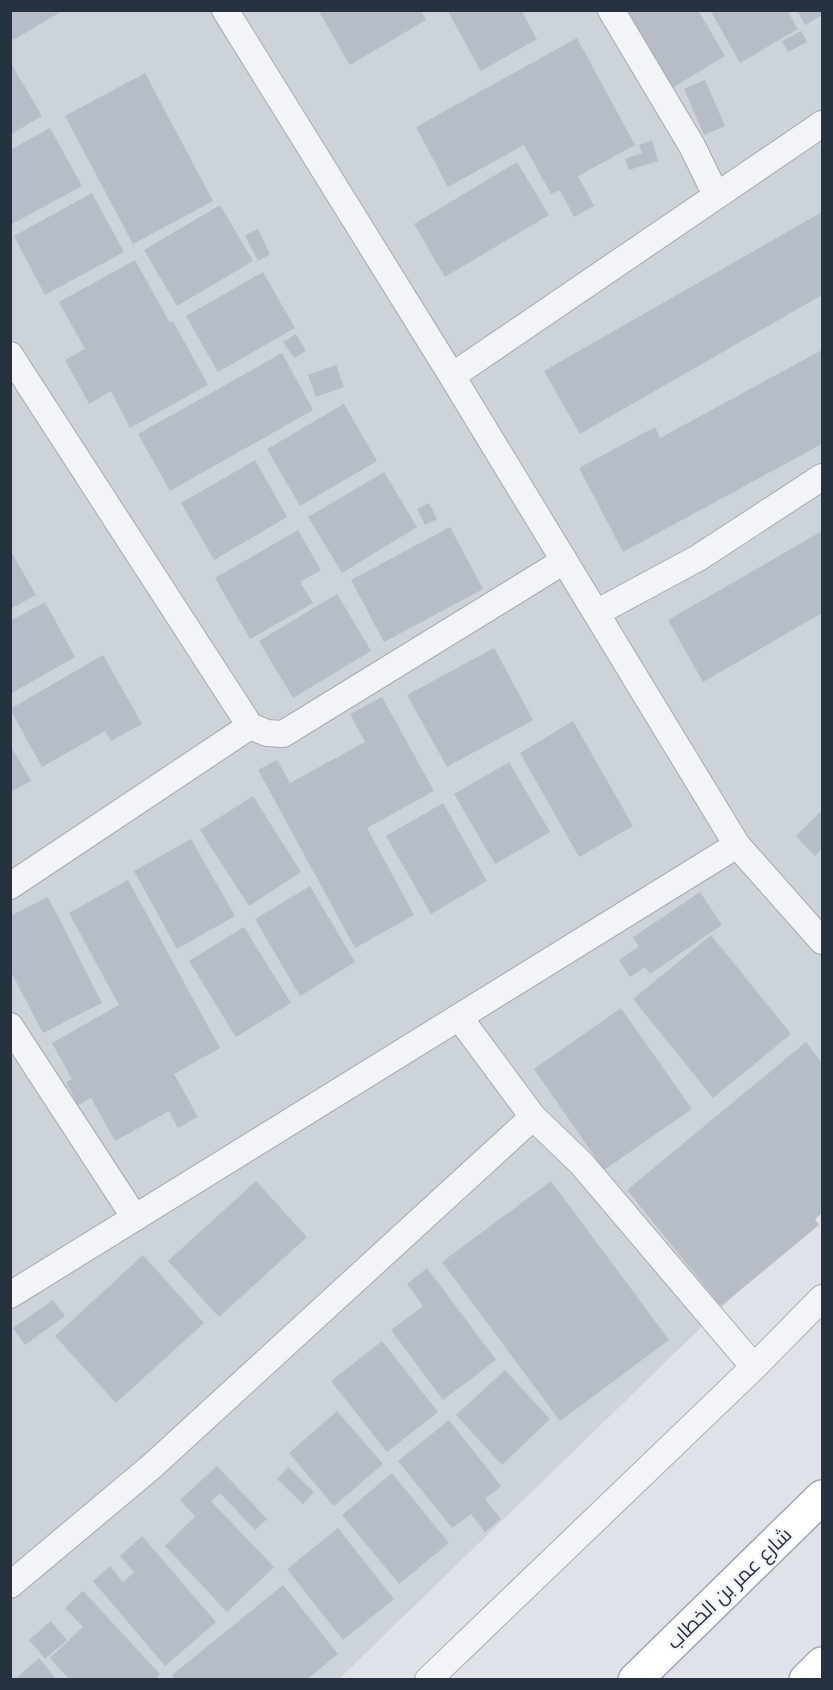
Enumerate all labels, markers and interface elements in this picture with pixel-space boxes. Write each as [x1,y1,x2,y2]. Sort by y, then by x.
street label: شارع عمر بن الخطاب [661,1522,798,1655]

